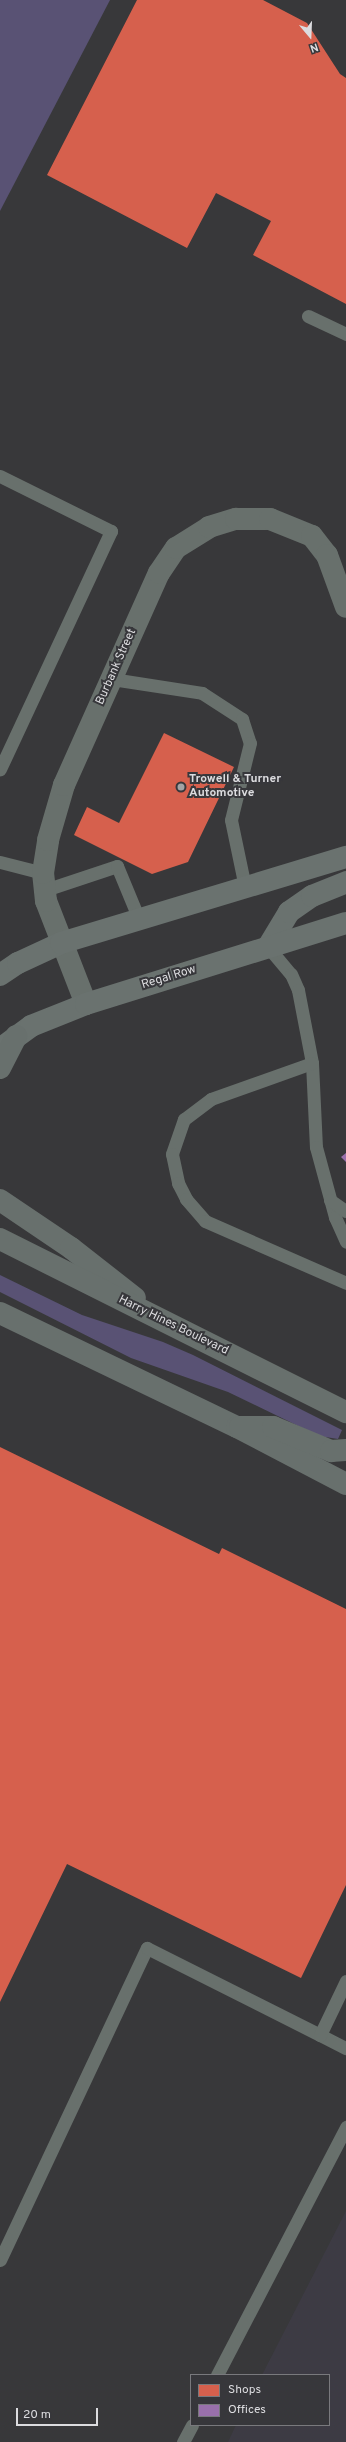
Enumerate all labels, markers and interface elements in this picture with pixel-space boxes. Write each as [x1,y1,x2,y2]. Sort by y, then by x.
north arrow [290,16,330,56]
text: N [308,39,320,55]
street label: Burbank Street [94,627,140,707]
place label: Trowell & Turner Automotive [189,773,281,801]
marker: Trowell & Turner Automotive [176,782,186,792]
street label: Regal Row [140,963,198,993]
street label: Harry Hines Boulevard [116,1293,230,1359]
legend [190,2374,330,2426]
text: Shops [228,2382,261,2398]
scale bar [18,2400,100,2426]
text: Offices [228,2402,266,2418]
text: 20 m [23,2407,51,2423]

